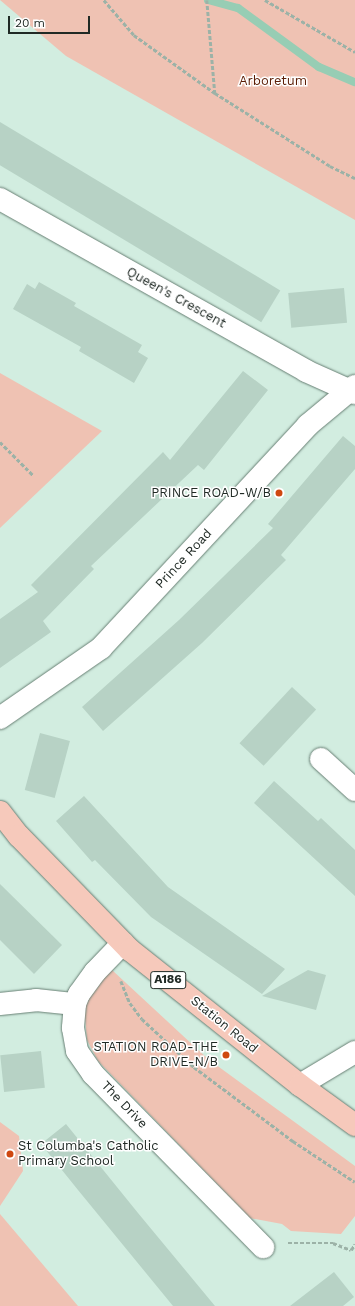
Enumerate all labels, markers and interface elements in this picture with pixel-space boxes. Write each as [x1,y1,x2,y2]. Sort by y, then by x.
scale bar [10,8,92,34]
text: 20 m [15,16,45,30]
park label: Arboretum [239,73,307,89]
street label: Queen's Crescent [124,264,228,332]
place label: PRINCE ROAD-W/B [151,485,271,501]
marker: PRINCE ROAD-W/B [274,488,284,498]
street label: Prince Road [152,526,216,592]
road number: A186 [150,970,186,990]
street label: Station Road [187,993,261,1057]
place label: STATION ROAD-THE DRIVE-N/B [93,1040,218,1071]
marker: STATION ROAD-THE DRIVE-N/B [221,1050,231,1060]
street label: The Drive [98,1078,150,1132]
place label: St Columba's Catholic Primary School [18,1139,158,1170]
marker: St Columba's Catholic Primary School [5,1149,15,1159]

